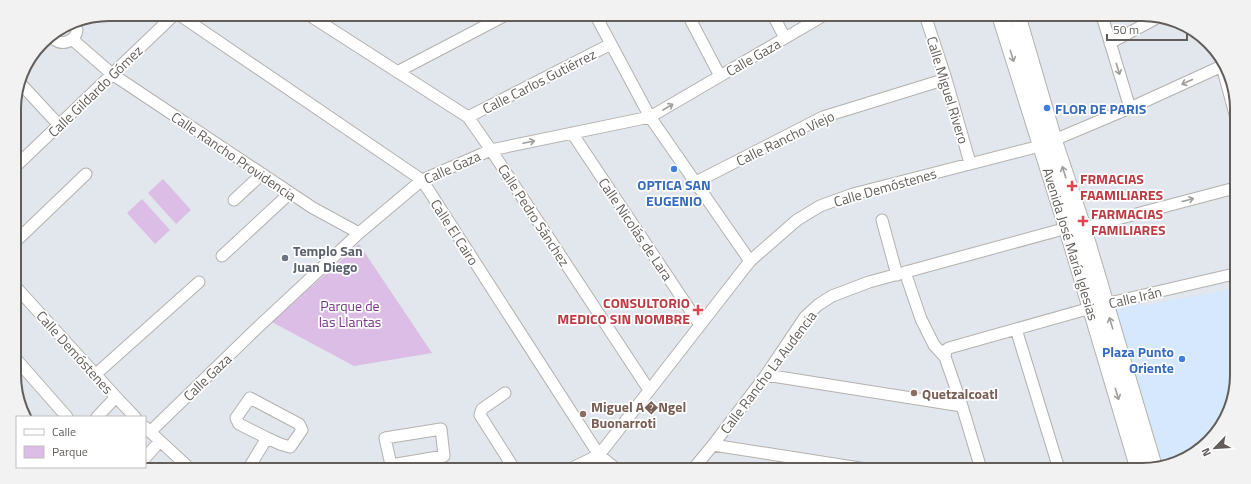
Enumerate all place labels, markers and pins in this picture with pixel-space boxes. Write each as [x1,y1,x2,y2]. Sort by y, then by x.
place label: FLOR DE PARIS [1055,98,1147,119]
marker: FLOR DE PARIS [1042,103,1052,113]
marker: OPTICA SAN EUGENIO [669,164,679,174]
place label: FRMACIAS FAAMILIARES [1080,168,1163,205]
place label: OPTICA SAN EUGENIO [637,174,711,211]
marker: FRMACIAS FAAMILIARES [1067,181,1077,191]
place label: FARMACIAS FAMILIARES [1091,203,1166,240]
marker: FARMACIAS FAMILIARES [1078,216,1088,226]
place label: Templo San Juan Diego [293,240,363,277]
marker: Templo San Juan Diego [280,253,290,263]
place label: CONSULTORIO MEDICO SIN NOMBRE [557,292,690,329]
marker: CONSULTORIO MEDICO SIN NOMBRE [693,305,703,315]
place label: Plaza Punto Oriente [1102,341,1174,378]
marker: Plaza Punto Oriente [1177,354,1187,364]
place label: Quetzalcoatl [922,383,998,404]
marker: Quetzalcoatl [909,388,919,398]
place label: Miguel A�Ngel Buonarroti [591,396,686,433]
marker: Miguel A�Ngel Buonarroti [578,409,588,419]

